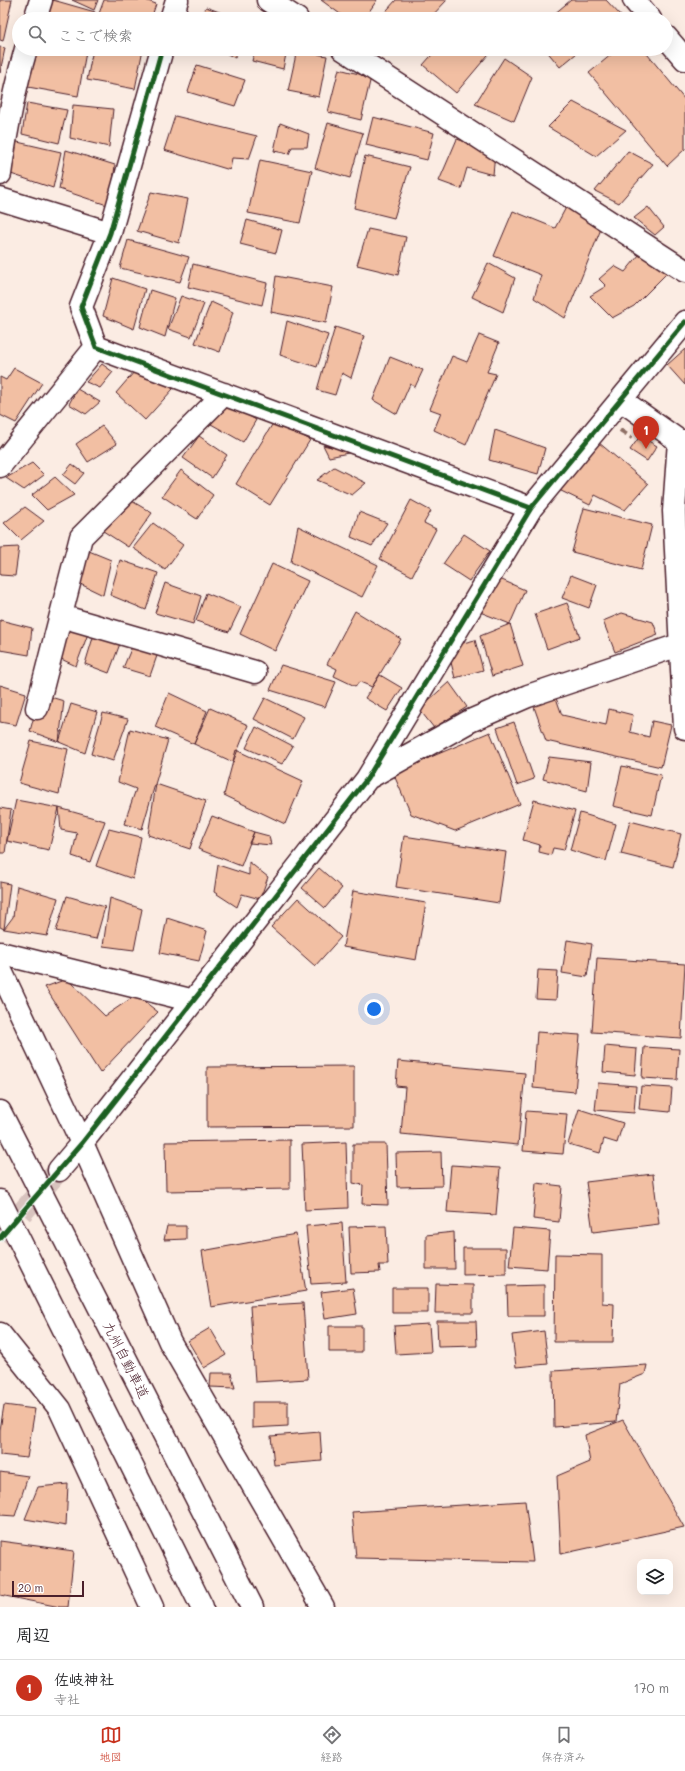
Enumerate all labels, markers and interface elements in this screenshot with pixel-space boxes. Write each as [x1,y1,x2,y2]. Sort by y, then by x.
search box [12,12,673,56]
icon: search [26,23,48,45]
text: ここで検索 [58,25,133,45]
pin: 1 [633,416,659,449]
your location [364,999,384,1019]
street label: 九州自動車道 [99,1318,154,1402]
map controls [637,1559,673,1595]
button: layers [637,1559,673,1595]
scale bar [12,1579,84,1598]
text: 20 m [18,1580,43,1595]
text: 周辺 [16,1623,50,1645]
text: 佐岐神社 [54,1669,114,1689]
text: 1 [26,1679,32,1696]
text: 170 m [633,1679,669,1696]
text: 寺社 [54,1690,80,1707]
tab: 地図 [100,1724,122,1764]
tab: 経路 [321,1724,343,1764]
tab: 保存済み [542,1724,586,1764]

